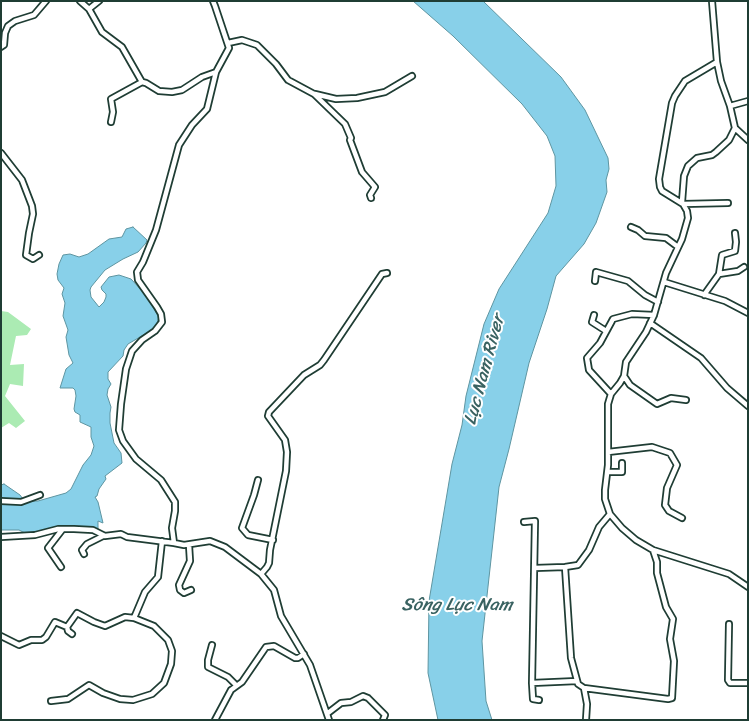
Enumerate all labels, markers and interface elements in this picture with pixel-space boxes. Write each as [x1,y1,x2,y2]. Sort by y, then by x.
water label: Lục Nam River [460,313,510,427]
water label: Sông Lục Nam [402,594,512,616]

